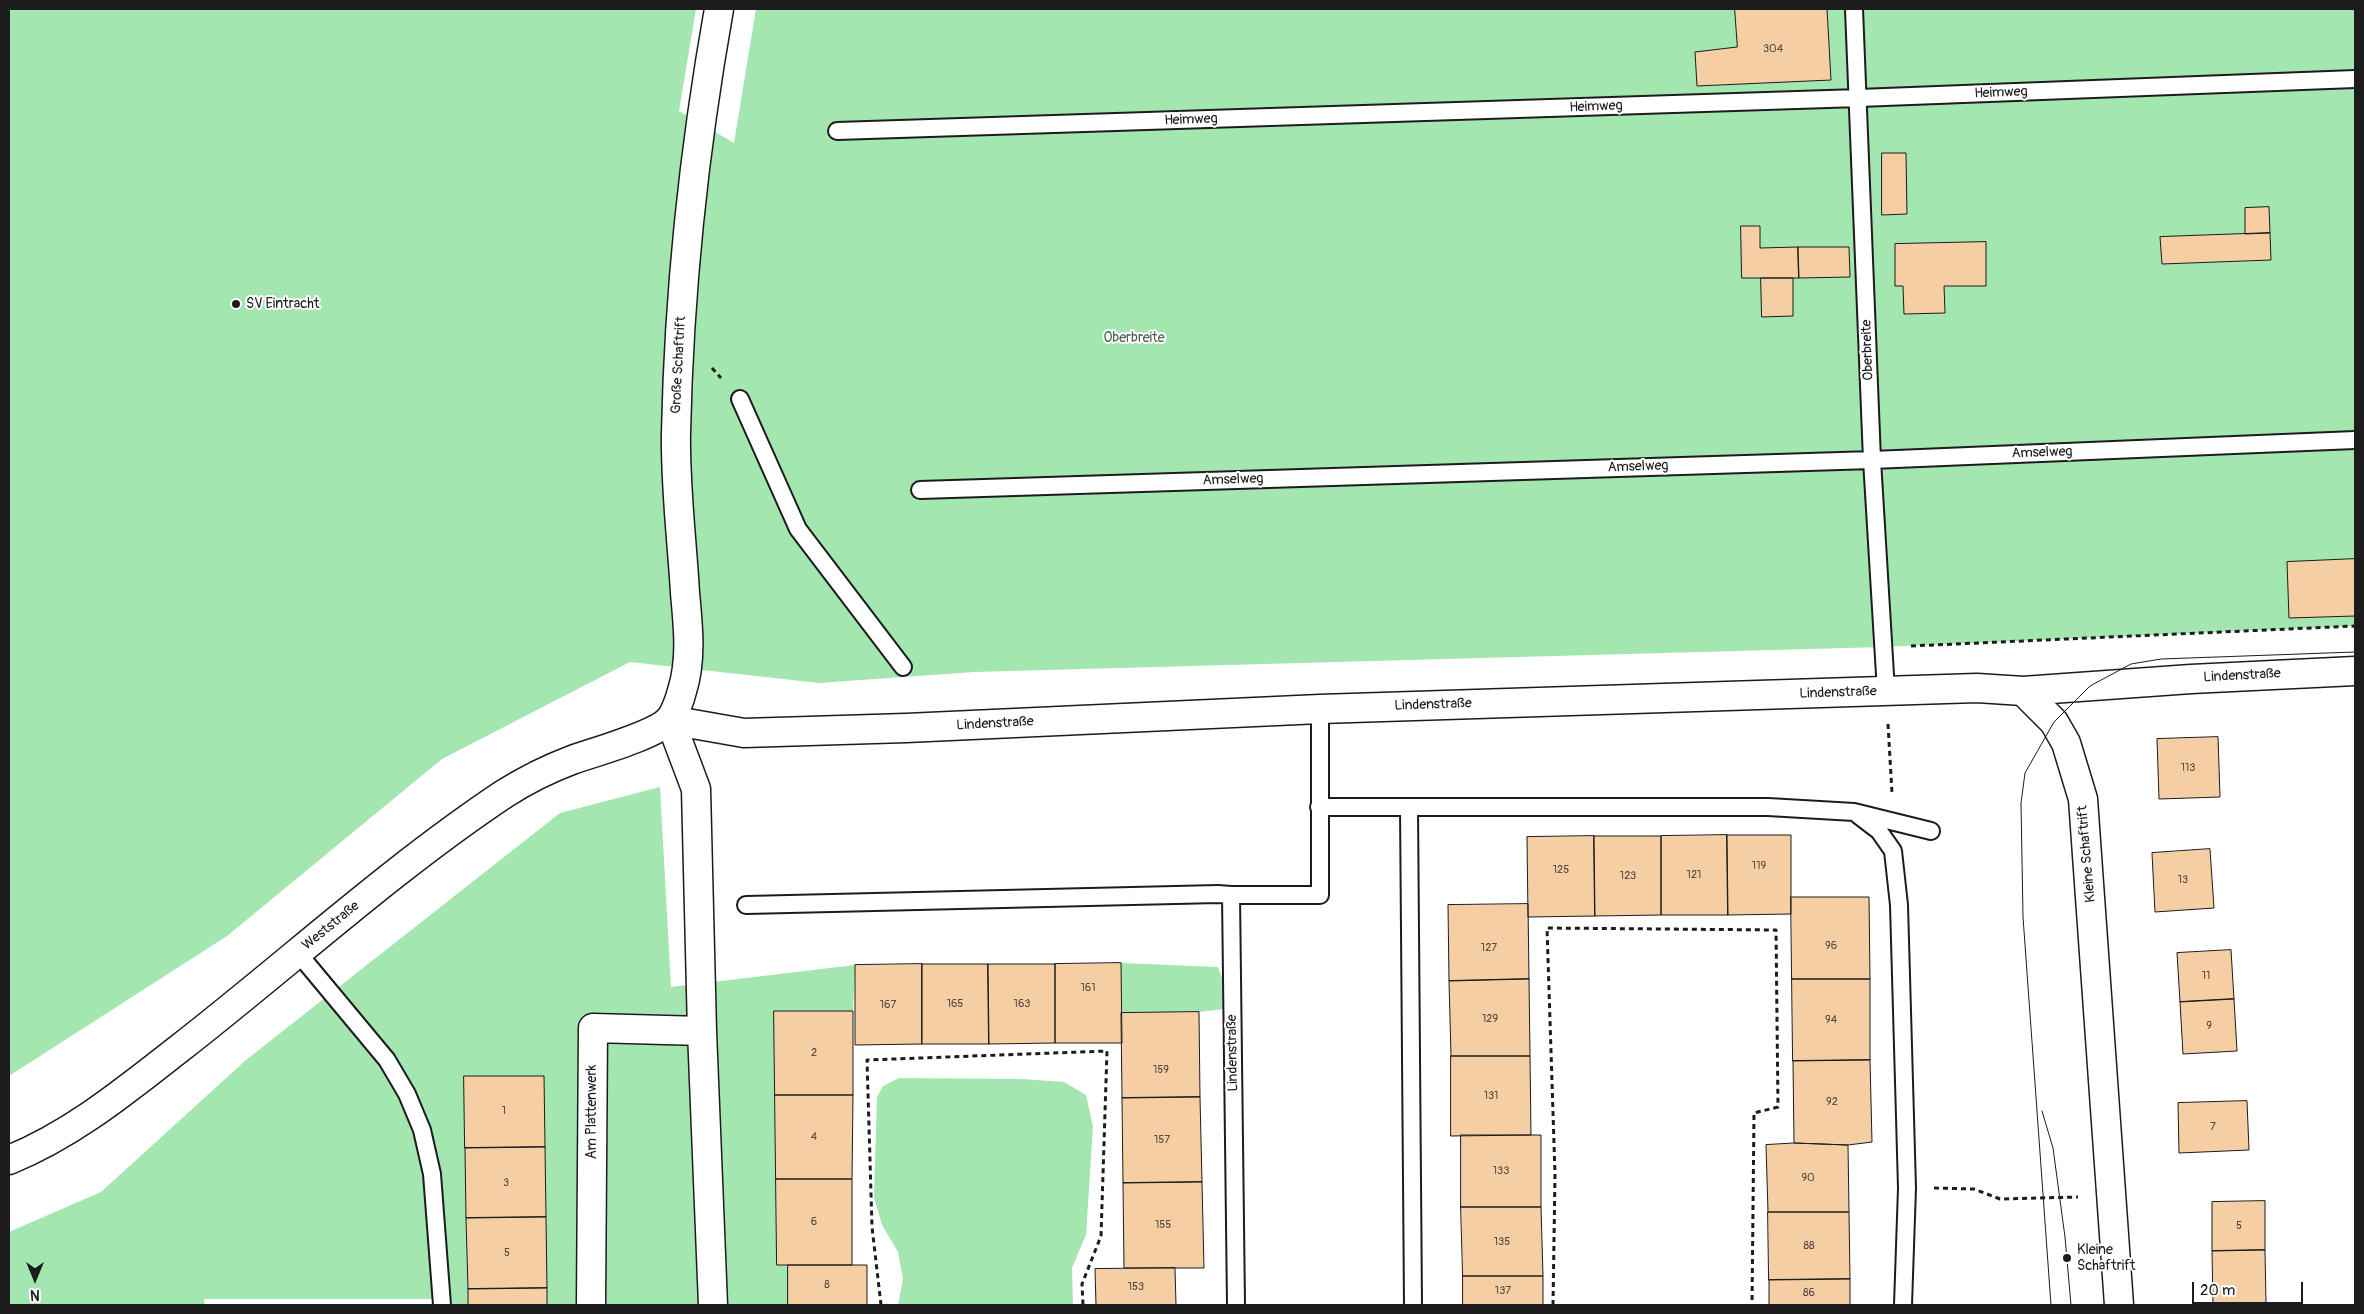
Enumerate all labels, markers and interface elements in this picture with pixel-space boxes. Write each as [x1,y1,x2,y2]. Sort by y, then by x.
house number: 304 [1763,42,1783,56]
street label: Heimweg [1974,84,2028,102]
street label: Heimweg [1569,98,1623,116]
street label: Heimweg [1164,111,1218,129]
place label: SV Eintracht [246,296,319,312]
marker: SV Eintracht [230,298,242,310]
street label: Große Schaftrift [668,316,690,414]
street label: Oberbreite [1859,319,1877,381]
park label: Oberbreite [1103,330,1165,346]
street label: Amselweg [2011,444,2073,462]
street label: Amselweg [1607,458,1669,476]
street label: Amselweg [1202,471,1264,489]
street label: Lindenstraße [2203,666,2281,686]
street label: Lindenstraße [1799,683,1877,703]
street label: Lindenstraße [1394,695,1472,715]
street label: Lindenstraße [956,714,1034,734]
house number: 113 [2181,761,2195,775]
street label: Kleine Schaftrift [2074,805,2100,903]
house number: 119 [1752,859,1766,873]
house number: 125 [1553,863,1569,877]
house number: 121 [1687,868,1701,882]
house number: 123 [1620,869,1636,883]
house number: 13 [2178,873,2188,887]
street label: Weststraße [299,898,363,954]
house number: 96 [1825,939,1837,953]
house number: 127 [1481,941,1497,955]
house number: 11 [2202,969,2210,983]
house number: 161 [1080,981,1096,995]
house number: 165 [947,997,963,1011]
house number: 163 [1014,997,1030,1011]
house number: 167 [880,998,896,1012]
house number: 129 [1482,1012,1498,1026]
house number: 94 [1825,1013,1837,1027]
street label: Lindenstraße [1224,1014,1242,1092]
house number: 9 [2206,1019,2212,1033]
house number: 2 [811,1046,817,1060]
house number: 159 [1153,1063,1169,1077]
street label: Am Plattenwerk [584,1065,600,1159]
house number: 131 [1484,1089,1498,1103]
house number: 92 [1826,1095,1838,1109]
house number: 1 [502,1104,506,1118]
house number: 7 [2210,1120,2216,1134]
house number: 4 [811,1130,817,1144]
house number: 157 [1154,1133,1170,1147]
house number: 133 [1493,1164,1509,1178]
house number: 90 [1801,1171,1815,1185]
house number: 3 [503,1176,509,1190]
house number: 6 [811,1215,817,1229]
house number: 155 [1155,1218,1171,1232]
house number: 5 [2236,1219,2242,1233]
house number: 135 [1494,1235,1510,1249]
house number: 88 [1803,1239,1815,1253]
place label: Kleine Schaftrift [2077,1242,2135,1274]
house number: 5 [504,1246,510,1260]
marker: Kleine Schaftrift [2061,1252,2073,1264]
north arrow [10,1254,60,1304]
scale bar [2194,1272,2305,1304]
house number: 8 [824,1278,830,1292]
house number: 153 [1128,1280,1144,1294]
text: 20 m [2200,1281,2235,1300]
house number: 137 [1495,1284,1511,1298]
text: N [30,1286,40,1303]
house number: 86 [1803,1286,1815,1300]

